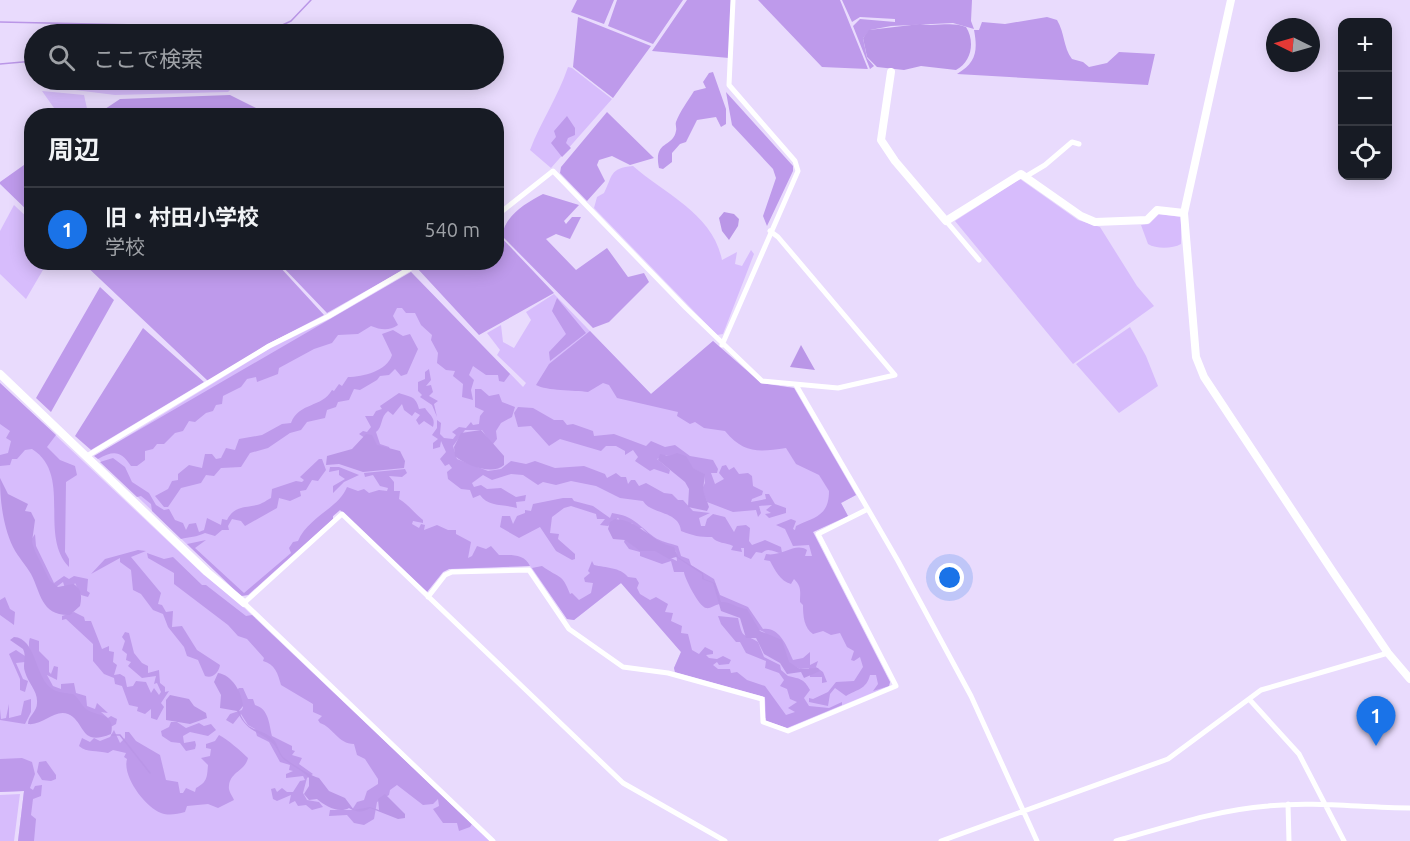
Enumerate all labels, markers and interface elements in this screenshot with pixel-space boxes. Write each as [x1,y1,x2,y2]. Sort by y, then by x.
north arrow [1266,18,1320,72]
map controls [1338,18,1392,180]
button: + [1338,18,1392,72]
search box [24,24,504,90]
icon: search [45,41,78,74]
text: ここで検索 [93,46,203,71]
button: − [1338,72,1392,126]
button: locate [1338,126,1392,180]
text: 周辺 [48,135,100,164]
text: 旧・村田小学校 [105,204,259,229]
text: 1 [62,218,73,241]
text: 540 m [424,218,480,241]
text: 学校 [105,235,145,258]
your location [935,563,964,592]
pin: 1 [1356,696,1396,746]

